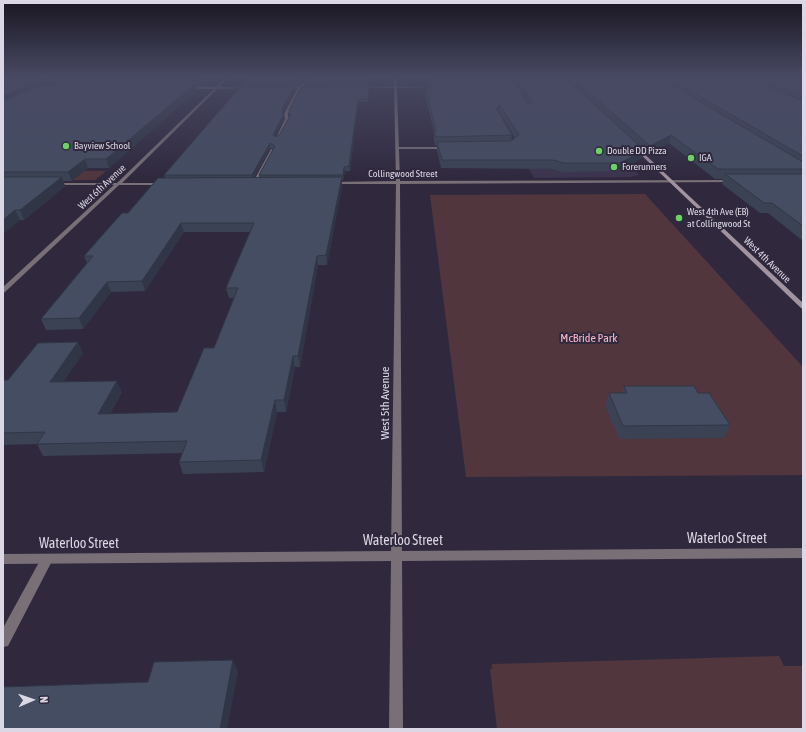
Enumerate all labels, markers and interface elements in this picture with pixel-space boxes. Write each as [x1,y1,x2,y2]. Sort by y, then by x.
place label: Bayview School [74,140,131,152]
marker: Bayview School [61,141,71,151]
place label: Double DD Pizza [607,145,667,157]
marker: Double DD Pizza [594,146,604,156]
place label: IGA [699,152,712,164]
marker: IGA [686,153,696,163]
place label: Forerunners [622,161,667,173]
street label: West 6th Avenue [76,162,128,212]
marker: Forerunners [609,162,619,172]
street label: Collingwood Street [368,168,438,180]
place label: West 4th Ave (EB) at Collingwood St [687,206,750,230]
marker: West 4th Ave (EB) at Collingwood St [674,213,684,223]
street label: West 4th Avenue [741,235,793,285]
park label: McBride Park [560,331,618,345]
street label: West 5th Avenue [378,367,392,439]
street label: Waterloo Street [687,531,767,547]
street label: Waterloo Street [363,533,443,549]
street label: Waterloo Street [39,536,119,552]
north arrow [12,680,52,720]
text: N [38,696,50,703]

